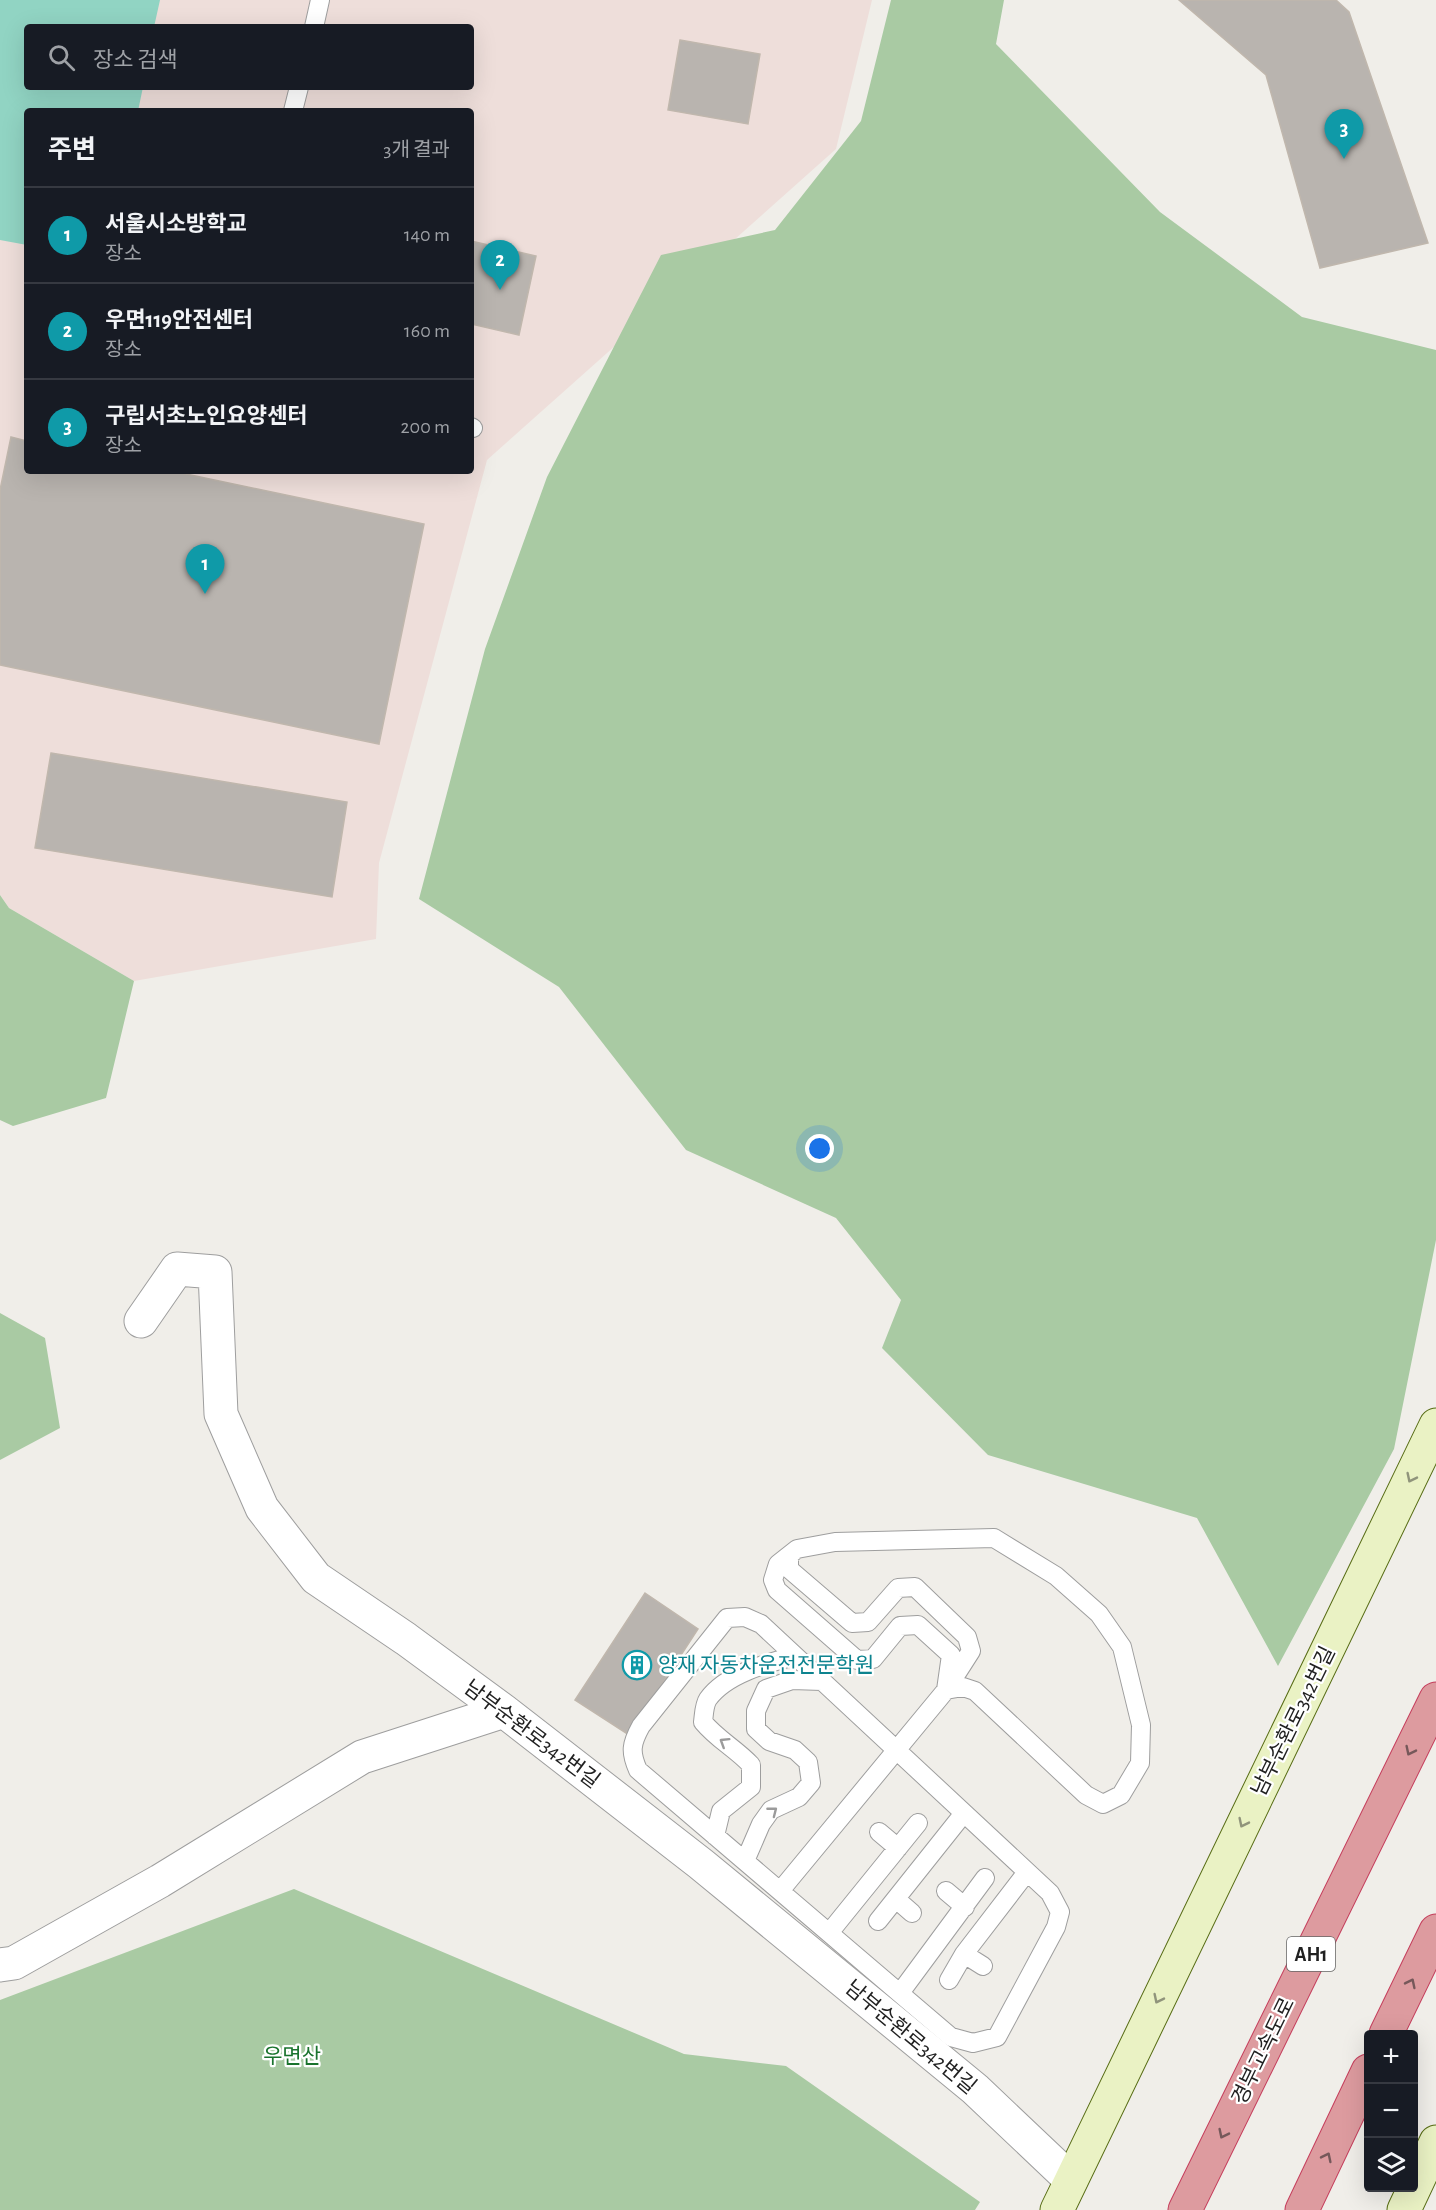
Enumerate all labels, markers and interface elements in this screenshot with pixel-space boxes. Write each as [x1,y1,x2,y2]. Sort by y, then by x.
search box [24,24,474,90]
icon: search [45,41,78,74]
text: 장소 검색 [93,49,178,71]
pin: 3 [1324,110,1364,159]
text: 주변 [48,137,96,163]
text: 3개 결과 [383,140,450,160]
text: 서울시소방학교 [105,213,247,235]
text: 1 [64,225,71,245]
text: 140 m [404,225,450,245]
pin: 2 [480,240,520,290]
text: 장소 [105,244,142,264]
text: 우면119안전센터 [105,309,253,331]
text: 2 [63,321,72,341]
text: 160 m [404,321,450,341]
text: 장소 [105,340,142,360]
text: 구립서초노인요양센터 [105,405,307,427]
text: 3 [63,417,72,437]
text: 200 m [400,417,450,437]
text: 장소 [105,436,142,456]
pin: 1 [186,544,224,594]
your location [805,1134,834,1163]
one-way arrow [1406,1471,1418,1482]
street label: 남부순환로342번길 [1247,1643,1339,1799]
building icon: 양재 자동차운전전문학원 [621,1649,653,1681]
place label: 양재 자동차운전전문학원 [658,1654,874,1676]
street label: 남부순환로342번길 [460,1676,604,1792]
one-way arrow [720,1738,730,1750]
one-way arrow [1406,1745,1418,1756]
one-way arrow [766,1808,777,1819]
one-way arrow [1239,1817,1251,1828]
road number: AH1 [1287,1937,1335,1971]
street label: 남부순환로342번길 [841,1976,981,2098]
one-way arrow [1404,1978,1416,1989]
one-way arrow [1154,1992,1166,2003]
street label: 경부고속도로 [1228,1994,1298,2108]
map controls [1364,2030,1418,2192]
button: + [1364,2030,1418,2084]
park label: 우면산 [263,2045,321,2067]
button: − [1364,2084,1418,2138]
one-way arrow [1218,2127,1230,2138]
button: layers [1364,2138,1418,2192]
one-way arrow [1320,2153,1332,2164]

